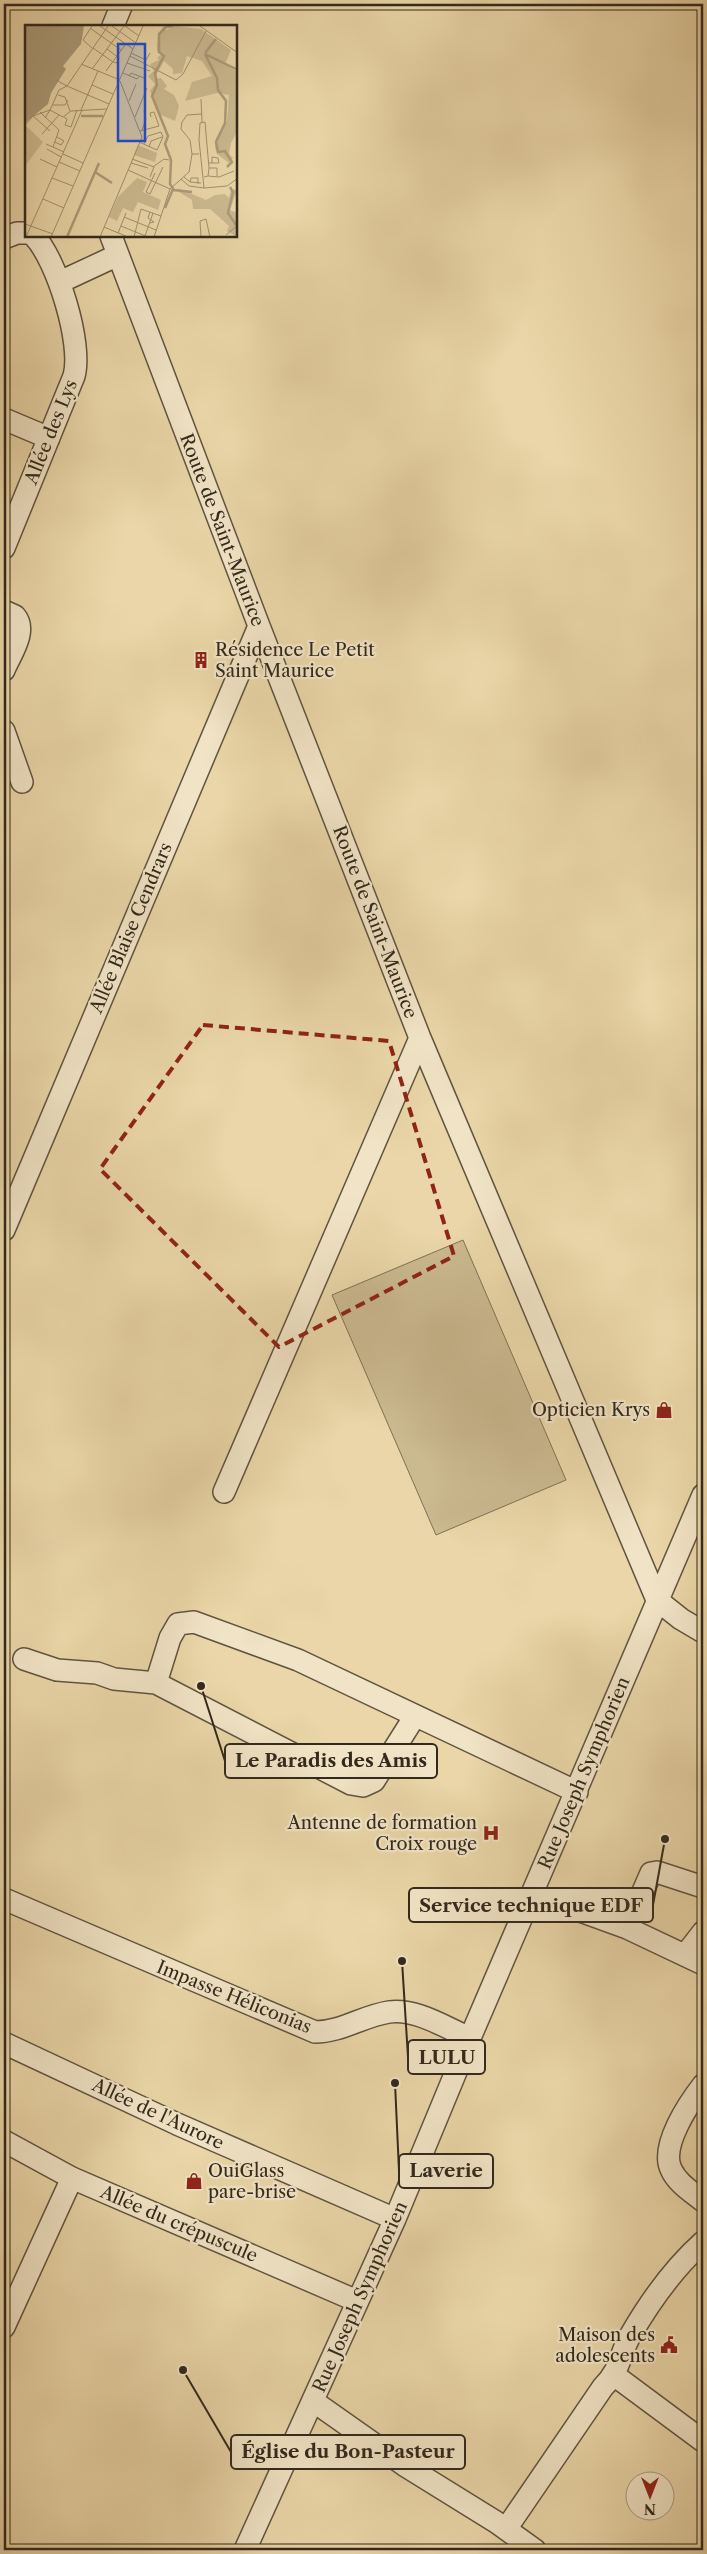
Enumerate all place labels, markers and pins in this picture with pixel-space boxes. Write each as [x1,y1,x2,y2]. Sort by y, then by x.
place label: Résidence Le Petit Saint Maurice [215,639,375,682]
building icon: Résidence Le Petit Saint Maurice [191,650,211,670]
place label: Opticien Krys [532,1399,650,1421]
shop icon: Opticien Krys [654,1400,674,1420]
callout: Le Paradis des Amis [225,1744,437,1778]
place label: Antenne de formation Croix rouge [286,1812,477,1855]
hospital icon: Antenne de formation Croix rouge [481,1823,501,1843]
callout: Service technique EDF [409,1888,653,1922]
callout: LULU [408,2040,485,2074]
callout: Laverie [399,2154,493,2188]
place label: OuiGlass pare-brise [208,2160,296,2203]
shop icon: OuiGlass pare-brise [184,2171,204,2191]
place label: Maison des adolescents [555,2324,655,2367]
public building icon: Maison des adolescents [659,2335,679,2355]
callout: Église du Bon-Pasteur [231,2435,465,2469]

